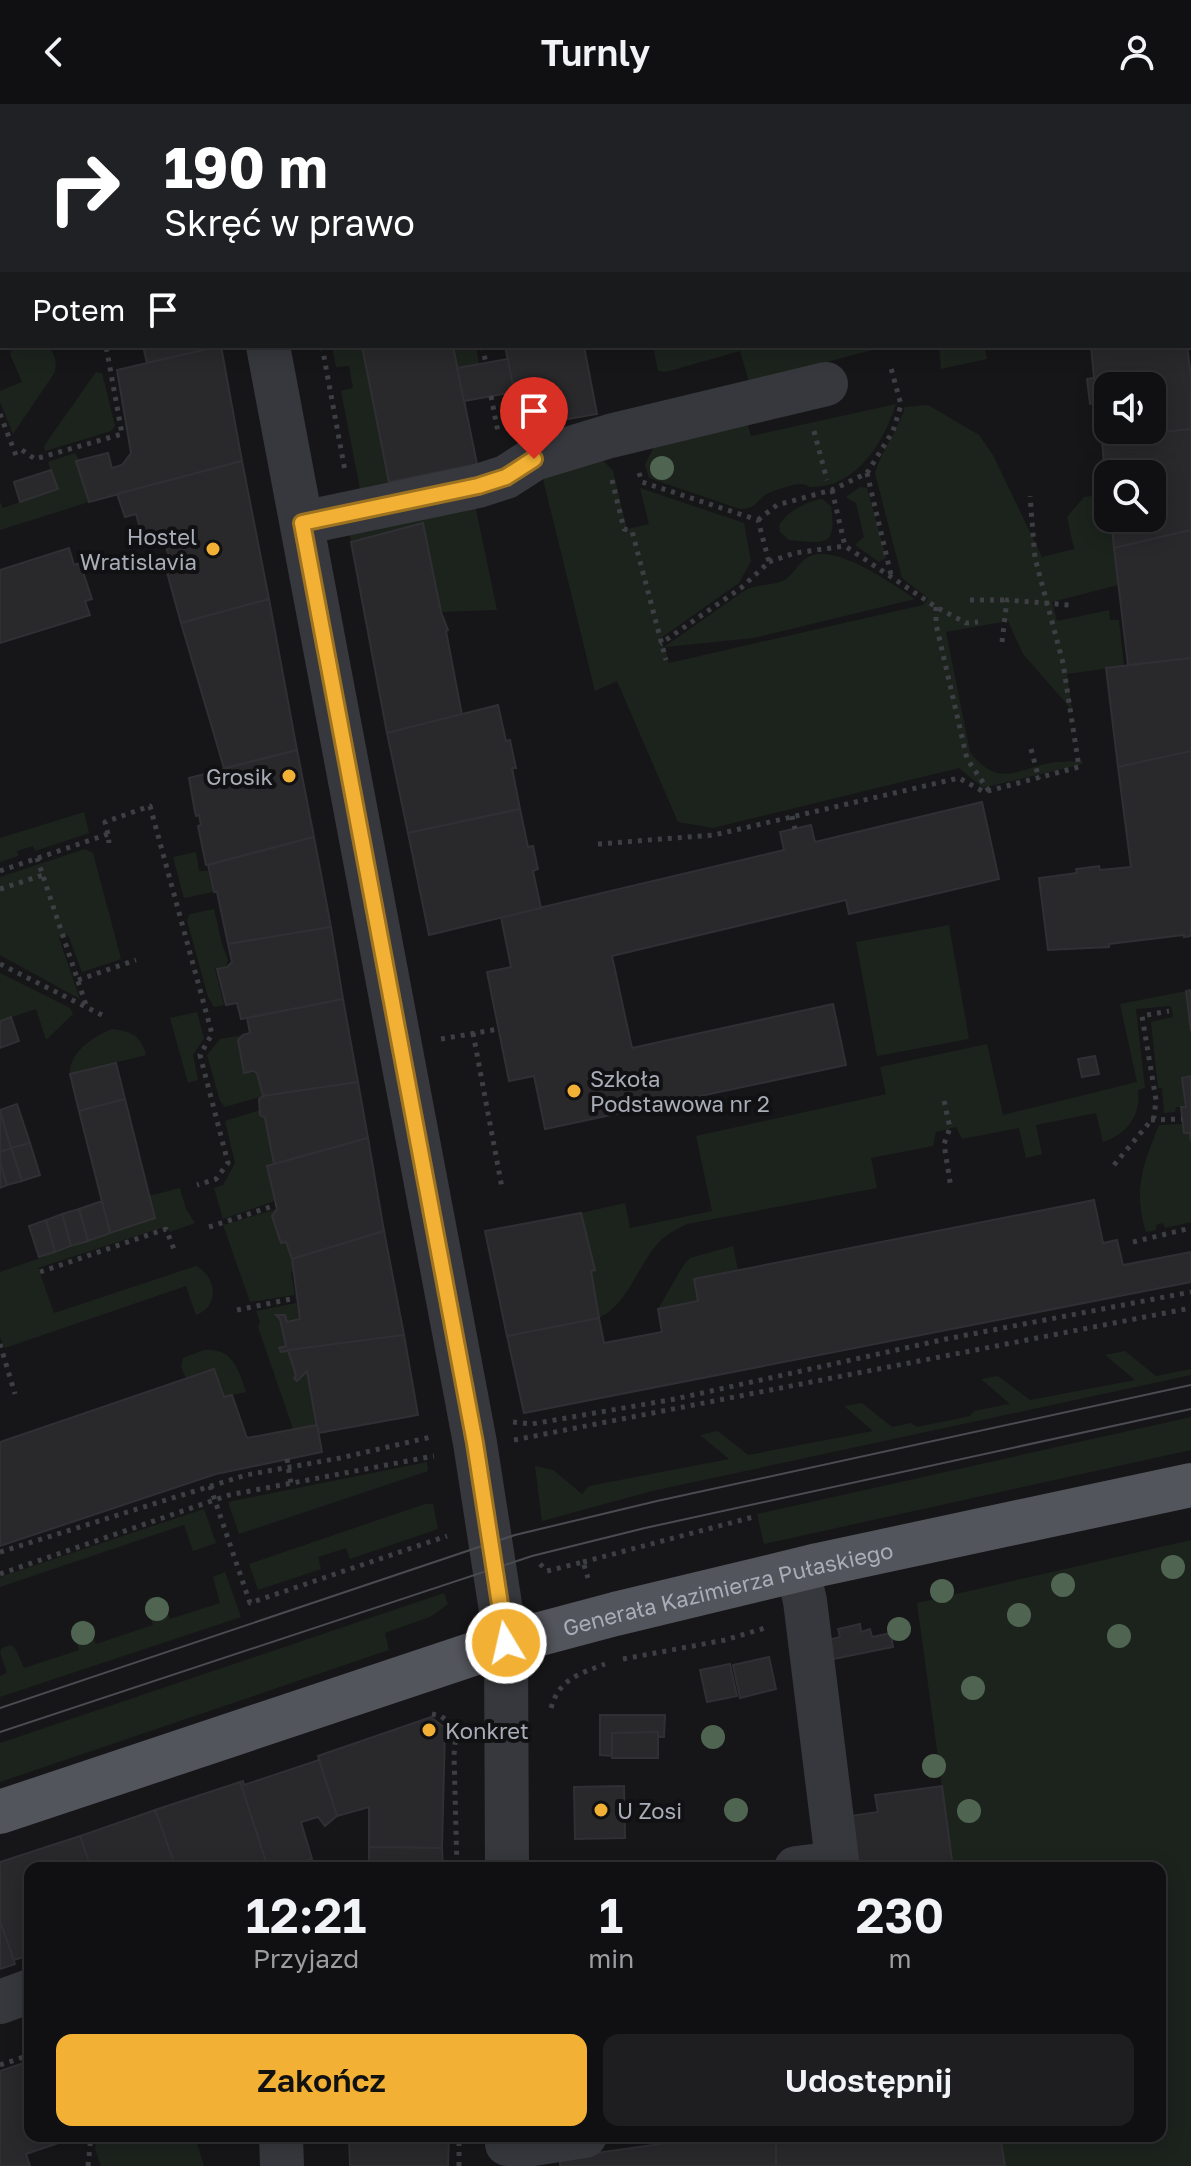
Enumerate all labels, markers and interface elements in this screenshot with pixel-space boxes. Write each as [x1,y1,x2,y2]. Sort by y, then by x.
icon: back [32,30,76,74]
icon: person [1115,30,1159,74]
text: Turnly [541,31,650,74]
text: 190 m [164,133,328,200]
icon: right [32,136,136,240]
text: Skręć w prawo [164,201,415,244]
icon: arrive [141,288,185,332]
text: Potem [32,292,125,328]
map controls [1094,372,1166,532]
button: sound [1094,372,1166,444]
pin [500,377,568,459]
icon: arrive [512,389,556,433]
button: search [1094,460,1166,532]
place label: Hostel Wratislavia [80,523,197,575]
marker: Hostel Wratislavia [204,540,222,558]
place label: Grosik [206,763,273,790]
marker: Grosik [280,767,298,785]
place label: Szkoła Podstawowa nr 2 [590,1065,770,1117]
marker: Szkoła Podstawowa nr 2 [565,1082,583,1100]
street label: Generała Kazimierza Pułaskiego [560,1536,895,1641]
position arrow [464,1601,548,1685]
place label: Konkret [445,1717,529,1744]
marker: Konkret [420,1721,438,1739]
place label: U Zosi [617,1797,682,1824]
marker: U Zosi [592,1801,610,1819]
text: 12:21 [246,1886,366,1944]
text: 1 [599,1886,623,1944]
text: 230 [856,1886,944,1944]
text: Przyjazd [253,1943,359,1974]
text: min [588,1943,634,1974]
text: m [889,1943,912,1974]
button: Zakończ [56,2034,587,2126]
button: Udostępnij [603,2034,1134,2126]

